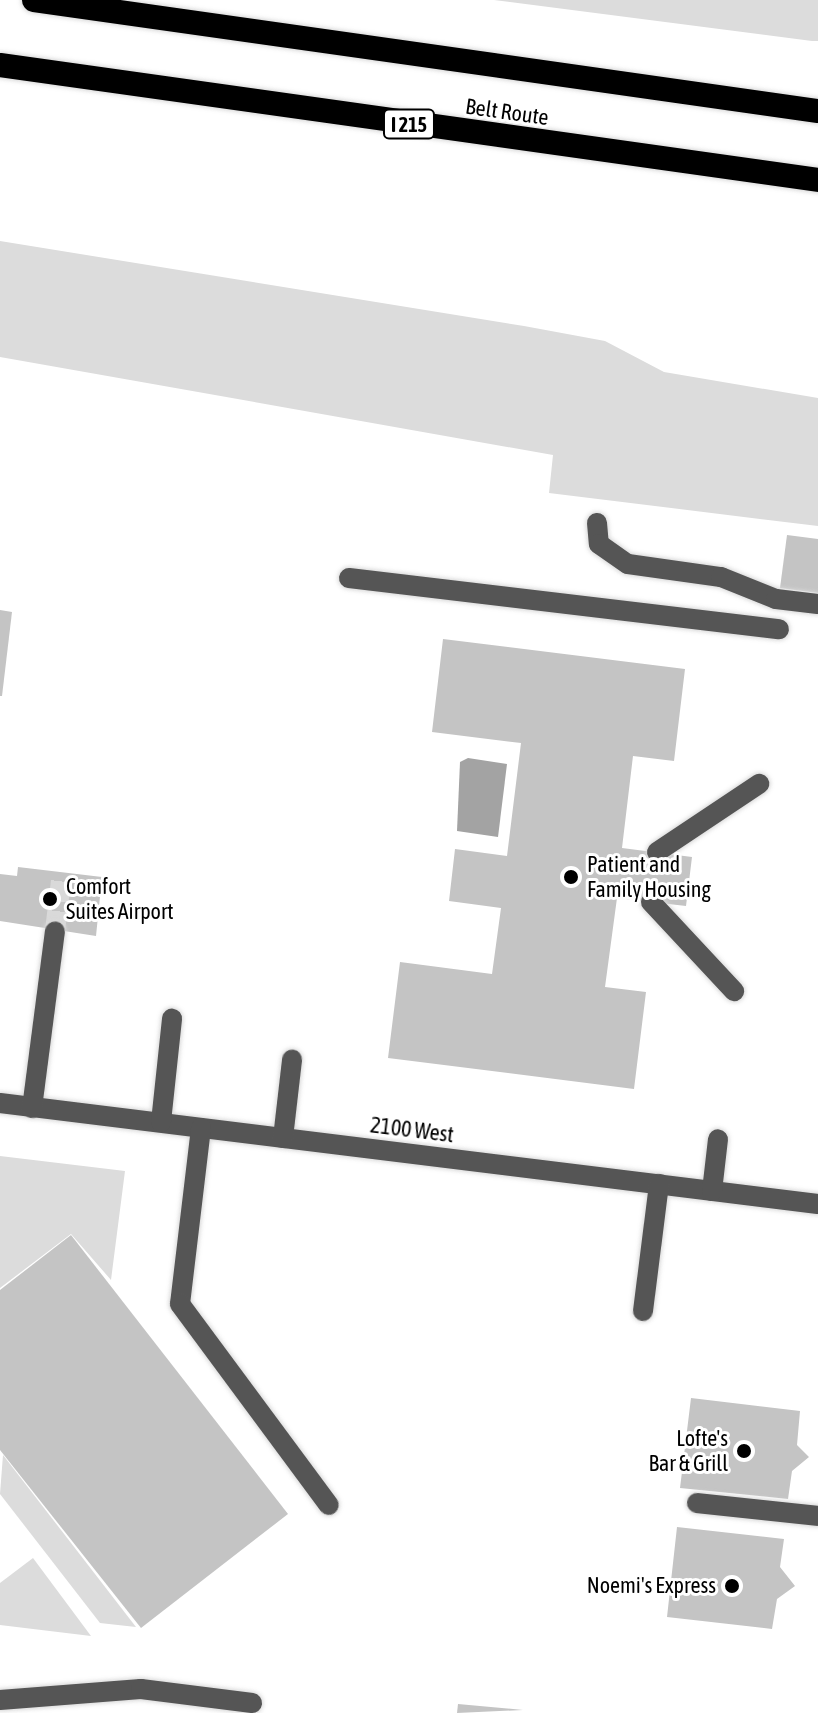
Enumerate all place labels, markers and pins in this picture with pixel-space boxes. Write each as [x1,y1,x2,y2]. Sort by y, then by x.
place label: Patient and Family Housing [587,851,711,902]
marker: Patient and Family Housing [562,868,580,886]
place label: Comfort Suites Airport [66,873,174,924]
marker: Comfort Suites Airport [41,890,59,908]
place label: Lofte's Bar & Grill [649,1425,728,1476]
marker: Lofte's Bar & Grill [735,1442,753,1460]
place label: Noemi's Express [587,1573,716,1599]
marker: Noemi's Express [723,1577,741,1595]

